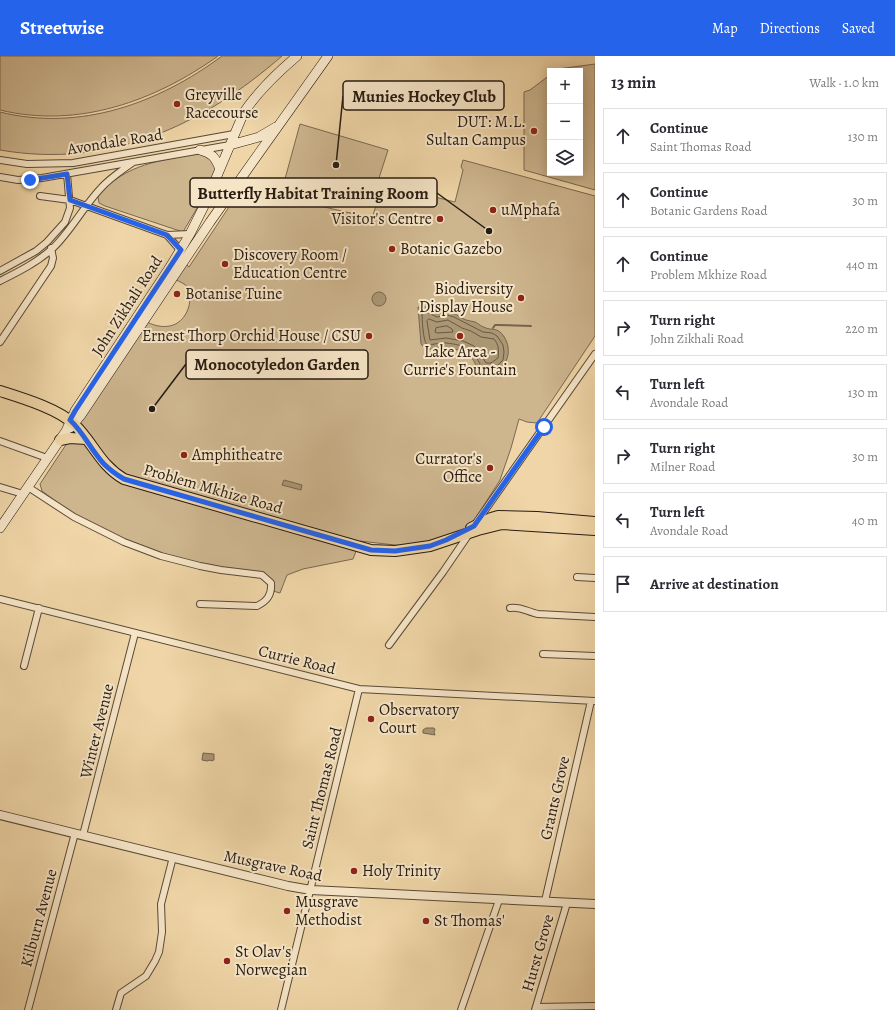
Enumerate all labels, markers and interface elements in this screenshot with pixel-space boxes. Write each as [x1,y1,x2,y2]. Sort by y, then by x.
text: Streetwise [20,15,104,41]
text: Map [712,19,738,38]
text: Directions [760,19,820,38]
text: Saved [842,19,875,38]
map controls [547,68,583,176]
button: + [547,68,583,104]
text: 13 min [611,71,656,94]
text: Walk · 1.0 km [809,74,879,91]
callout: Munies Hockey Club [343,81,504,110]
place label: Greyville Racecourse [185,84,259,124]
text: Munies Hockey Club [352,85,496,108]
marker: Greyville Racecourse [172,99,182,109]
button: − [547,104,583,140]
place label: DUT: M.L. Sultan Campus [426,111,526,151]
text: Continue [650,118,708,138]
street label: Avondale Road [65,124,165,161]
icon: ahead [612,125,634,147]
marker: DUT: M.L. Sultan Campus [529,126,539,136]
text: 130 m [848,128,878,145]
text: Saint Thomas Road [650,138,751,155]
button: layers [547,140,583,176]
route end [21,171,39,189]
callout: Butterfly Habitat Training Room [190,178,437,207]
text: Butterfly Habitat Training Room [197,182,429,205]
text: Continue [650,182,708,202]
icon: ahead [612,189,634,211]
text: 30 m [852,192,878,209]
place label: uMphafa [501,199,561,221]
text: Botanic Gardens Road [650,202,768,219]
marker: uMphafa [488,205,498,215]
place label: Visitor's Centre [331,208,432,230]
marker: Visitor's Centre [435,214,445,224]
place label: Botanic Gazebo [400,238,502,260]
place label: Discovery Room / Education Centre [233,244,347,284]
marker: Botanic Gazebo [387,244,397,254]
text: Continue [650,246,708,266]
street label: John Zikhali Road [86,251,168,360]
icon: ahead [612,253,634,275]
text: 440 m [846,256,878,273]
marker: Discovery Room / Education Centre [220,259,230,269]
text: Problem Mkhize Road [650,266,767,283]
place label: Biodiversity Display House [419,278,514,318]
place label: Botanise Tuine [185,283,283,305]
marker: Botanise Tuine [172,289,182,299]
marker: Biodiversity Display House [516,293,526,303]
text: Turn right [650,310,715,330]
icon: right [612,317,634,339]
text: 220 m [845,320,878,337]
place label: Ernest Thorp Orchid House / CSU [142,325,361,347]
text: John Zikhali Road [650,330,744,347]
marker: Ernest Thorp Orchid House / CSU [364,331,374,341]
marker: Lake Area - Currie's Fountain [455,331,465,341]
place label: Lake Area - Currie's Fountain [403,341,517,381]
callout: Monocotyledon Garden [186,350,368,379]
text: Monocotyledon Garden [194,353,360,376]
text: Turn left [650,374,705,394]
icon: left [612,381,634,403]
text: 130 m [848,384,878,401]
text: Avondale Road [650,394,728,411]
route start [535,418,553,436]
text: Turn right [650,438,715,458]
place label: Amphitheatre [191,444,283,466]
icon: right [612,445,634,467]
place label: Currator's Office [415,448,482,488]
text: 30 m [852,448,878,465]
marker: Amphitheatre [179,450,189,460]
text: Milner Road [650,458,715,475]
street label: Problem Mkhize Road [141,459,286,520]
marker: Currator's Office [485,463,495,473]
text: Turn left [650,502,705,522]
icon: left [612,509,634,531]
text: 40 m [852,512,878,529]
text: Avondale Road [650,522,728,539]
icon: arrive [612,573,634,595]
text: Arrive at destination [650,574,779,594]
street label: Currie Road [256,640,338,680]
street label: Winter Avenue [74,681,119,782]
place label: Observatory Court [379,699,460,739]
marker: Observatory Court [366,714,376,724]
street label: Saint Thomas Road [296,724,348,851]
street label: Grants Grove [535,754,575,842]
street label: Musgrave Road [222,845,325,887]
place label: Holy Trinity [362,860,441,882]
street label: Kilburn Avenue [15,866,63,970]
marker: Holy Trinity [349,866,359,876]
place label: Musgrave Methodist [295,891,362,931]
marker: Musgrave Methodist [282,906,292,916]
place label: St Thomas' [434,910,505,932]
street label: Hurst Grove [516,912,560,994]
marker: St Thomas' [421,916,431,926]
place label: St Olav's Norwegian [235,941,308,981]
marker: St Olav's Norwegian [222,956,232,966]

